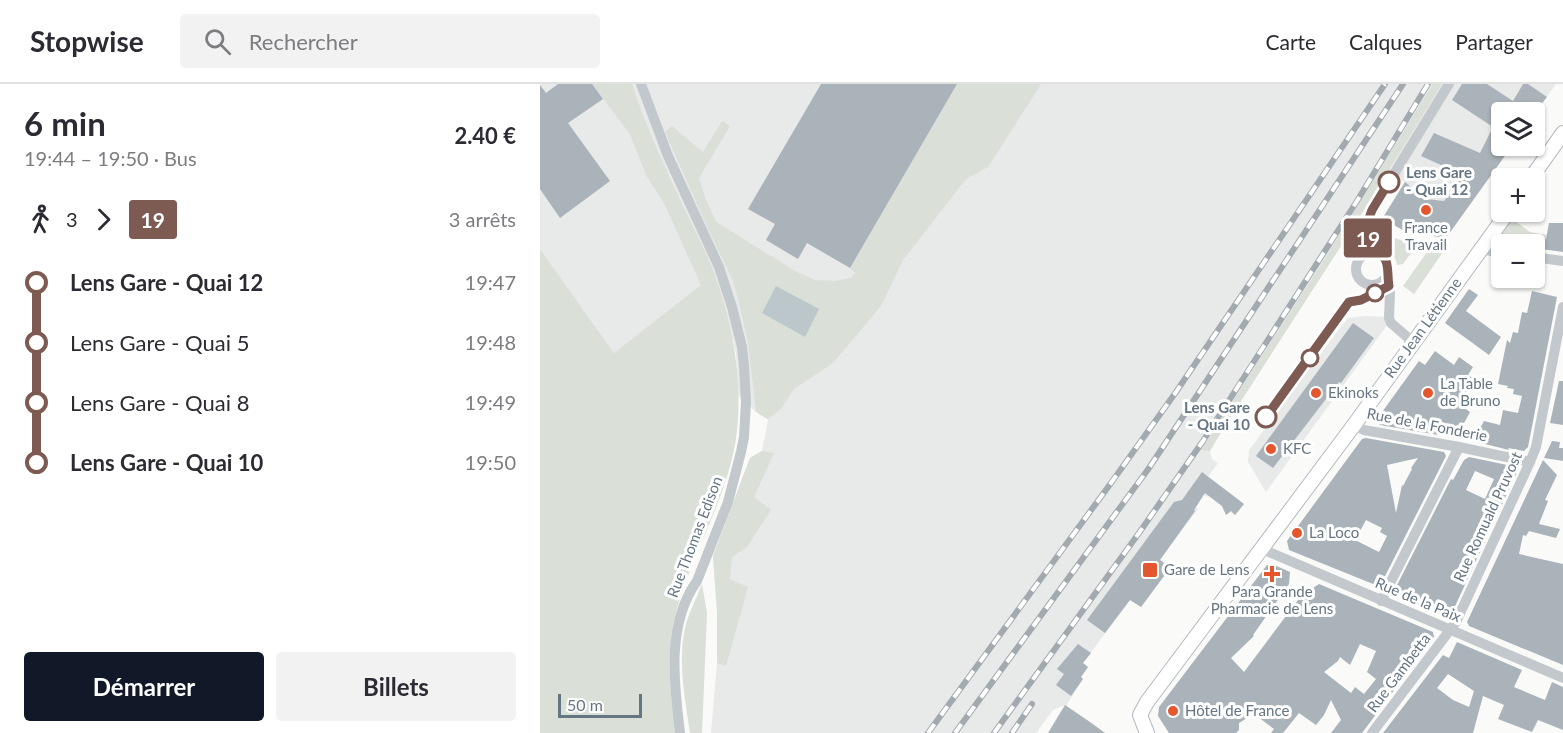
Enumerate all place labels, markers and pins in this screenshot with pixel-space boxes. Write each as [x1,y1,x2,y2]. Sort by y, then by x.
place label: Lens Gare - Quai 12 [1406,163,1472,198]
marker: Lens Gare - Quai 12 [1378,171,1400,193]
marker: France Travail [1419,203,1433,217]
place label: France Travail [1404,218,1448,253]
unlabelled marker [1366,284,1384,302]
unlabelled marker [1301,349,1319,367]
place label: La Table de Bruno [1440,374,1500,409]
place label: Ekinoks [1328,383,1379,401]
marker: Ekinoks [1309,386,1323,400]
marker: La Table de Bruno [1421,386,1435,400]
place label: Lens Gare - Quai 10 [1184,398,1250,433]
marker: Lens Gare - Quai 10 [1255,406,1277,428]
place label: KFC [1283,439,1311,457]
marker: KFC [1264,442,1278,456]
place label: La Loco [1309,523,1359,541]
marker: La Loco [1290,526,1304,540]
place label: Gare de Lens [1164,560,1249,578]
marker: Gare de Lens [1141,561,1159,579]
marker: Para Grande Pharmacie de Lens [1265,567,1279,581]
place label: Para Grande Pharmacie de Lens [1211,582,1333,617]
place label: Hôtel de France [1185,701,1289,719]
marker: Hôtel de France [1166,704,1180,718]

